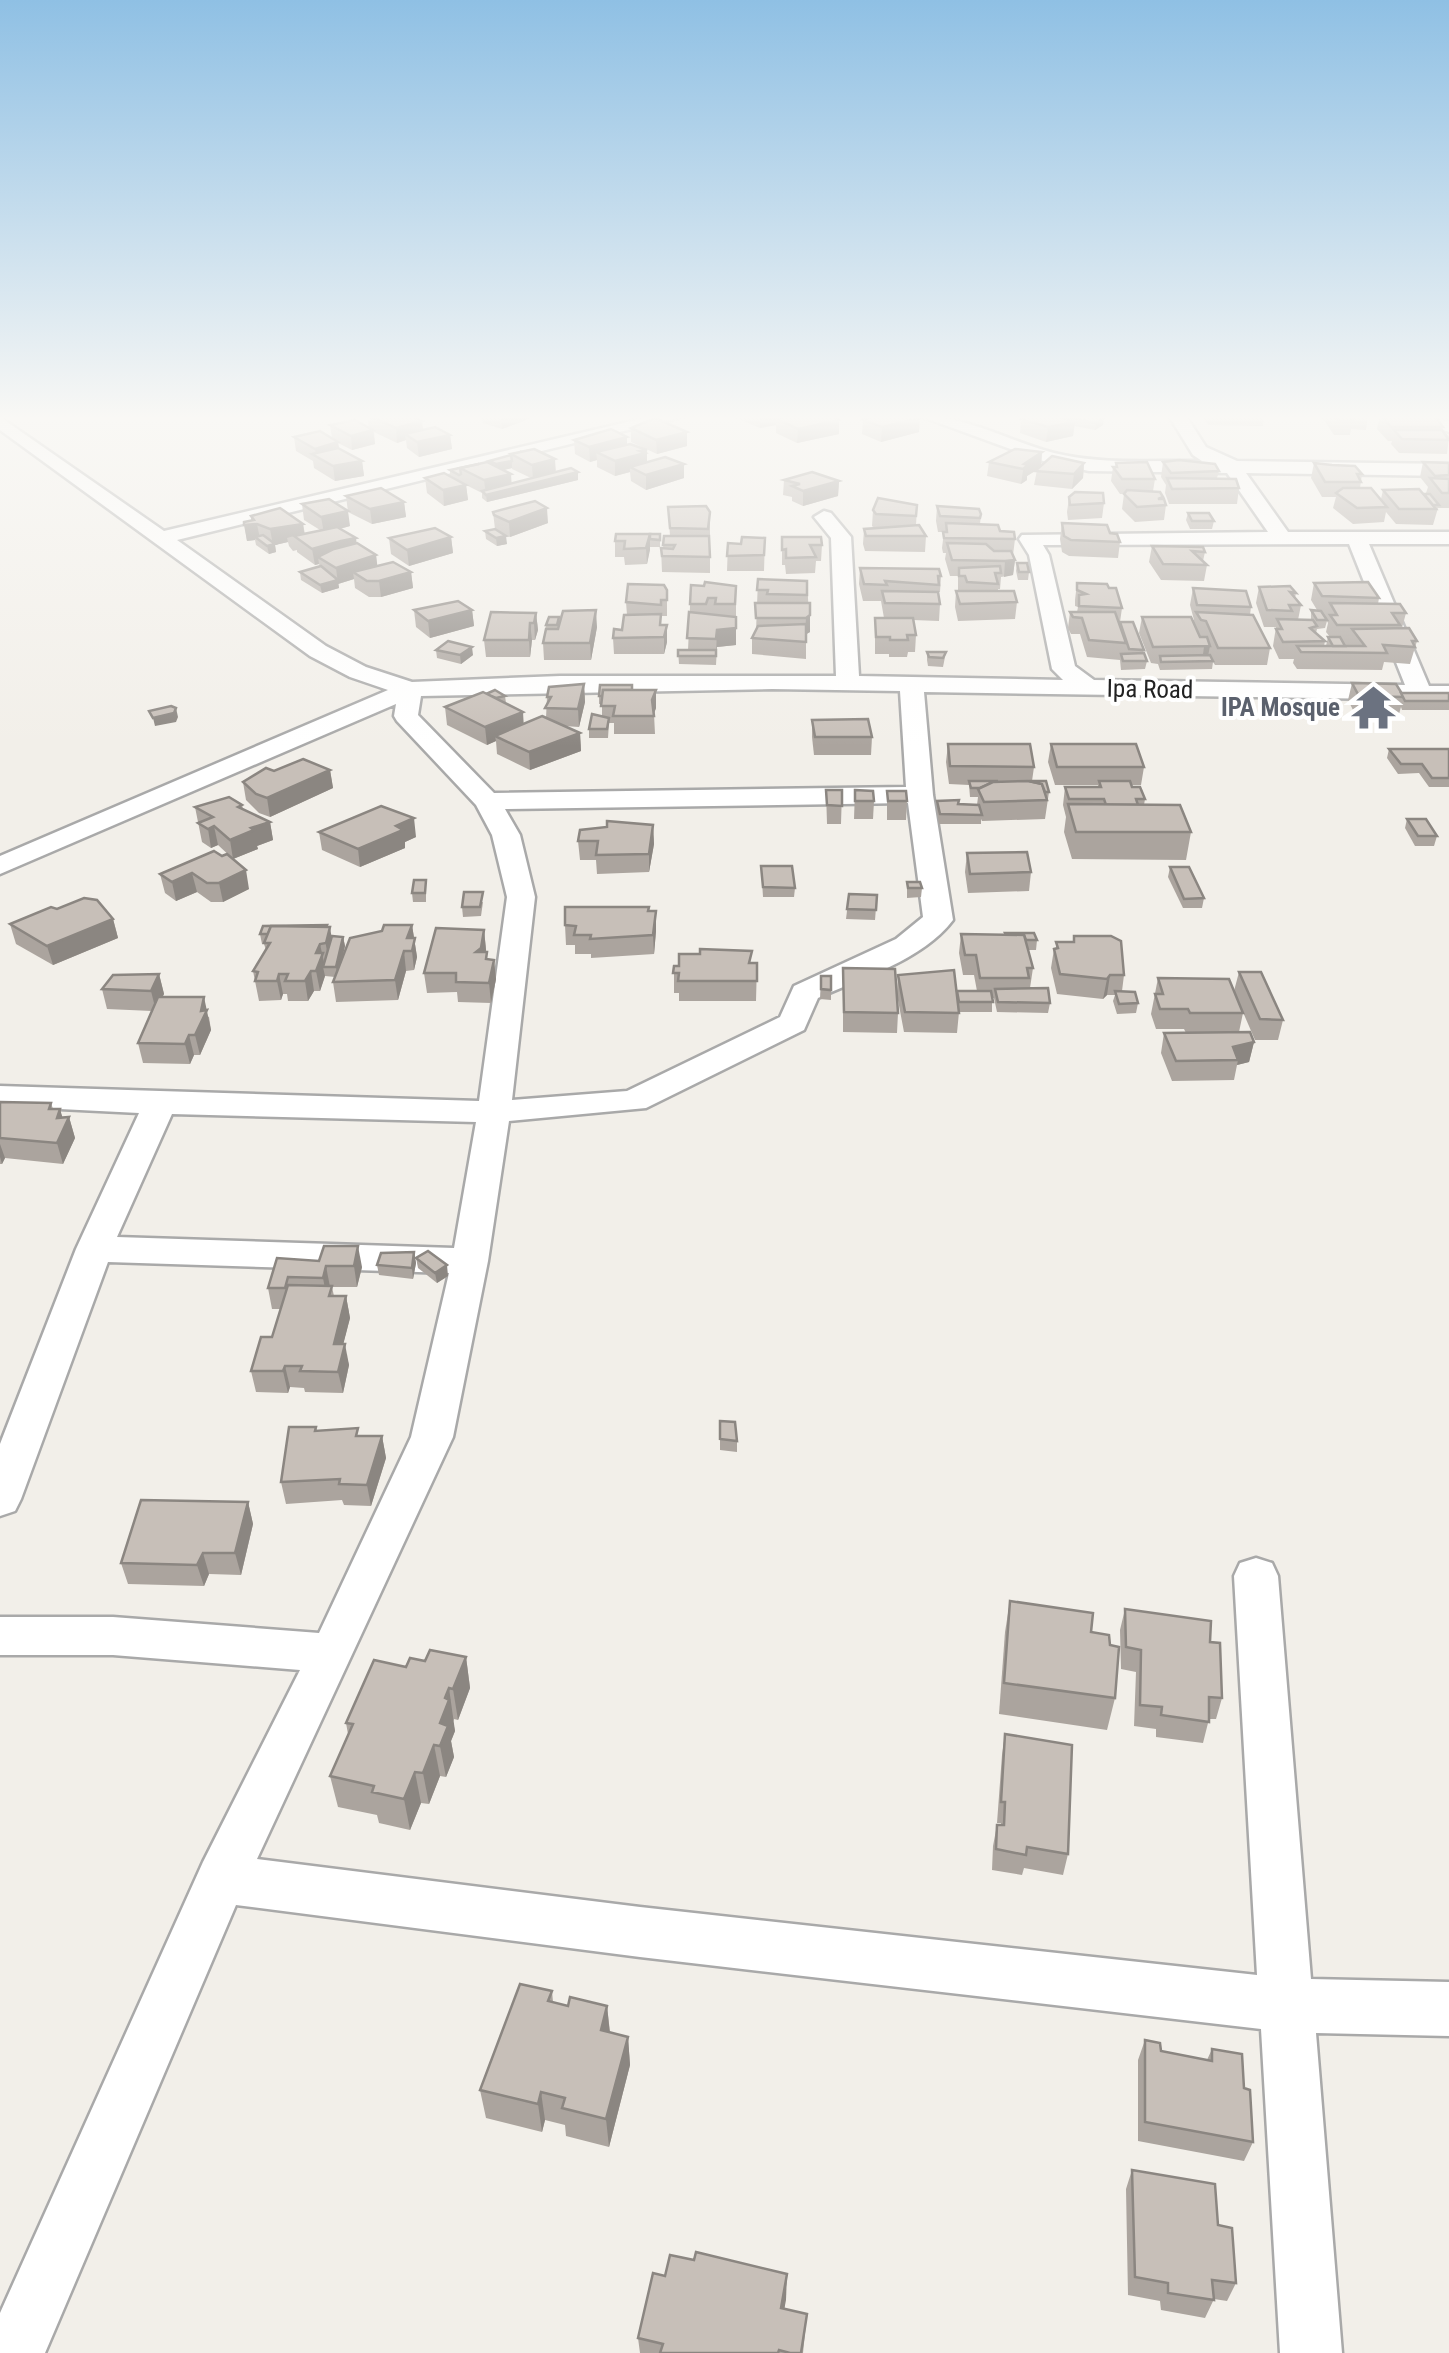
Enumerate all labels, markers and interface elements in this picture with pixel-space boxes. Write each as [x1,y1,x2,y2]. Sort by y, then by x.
street label: Ipa Road [1107,674,1193,704]
temple icon: IPA Mosque [1349,683,1397,731]
place label: IPA Mosque [1221,693,1340,722]

